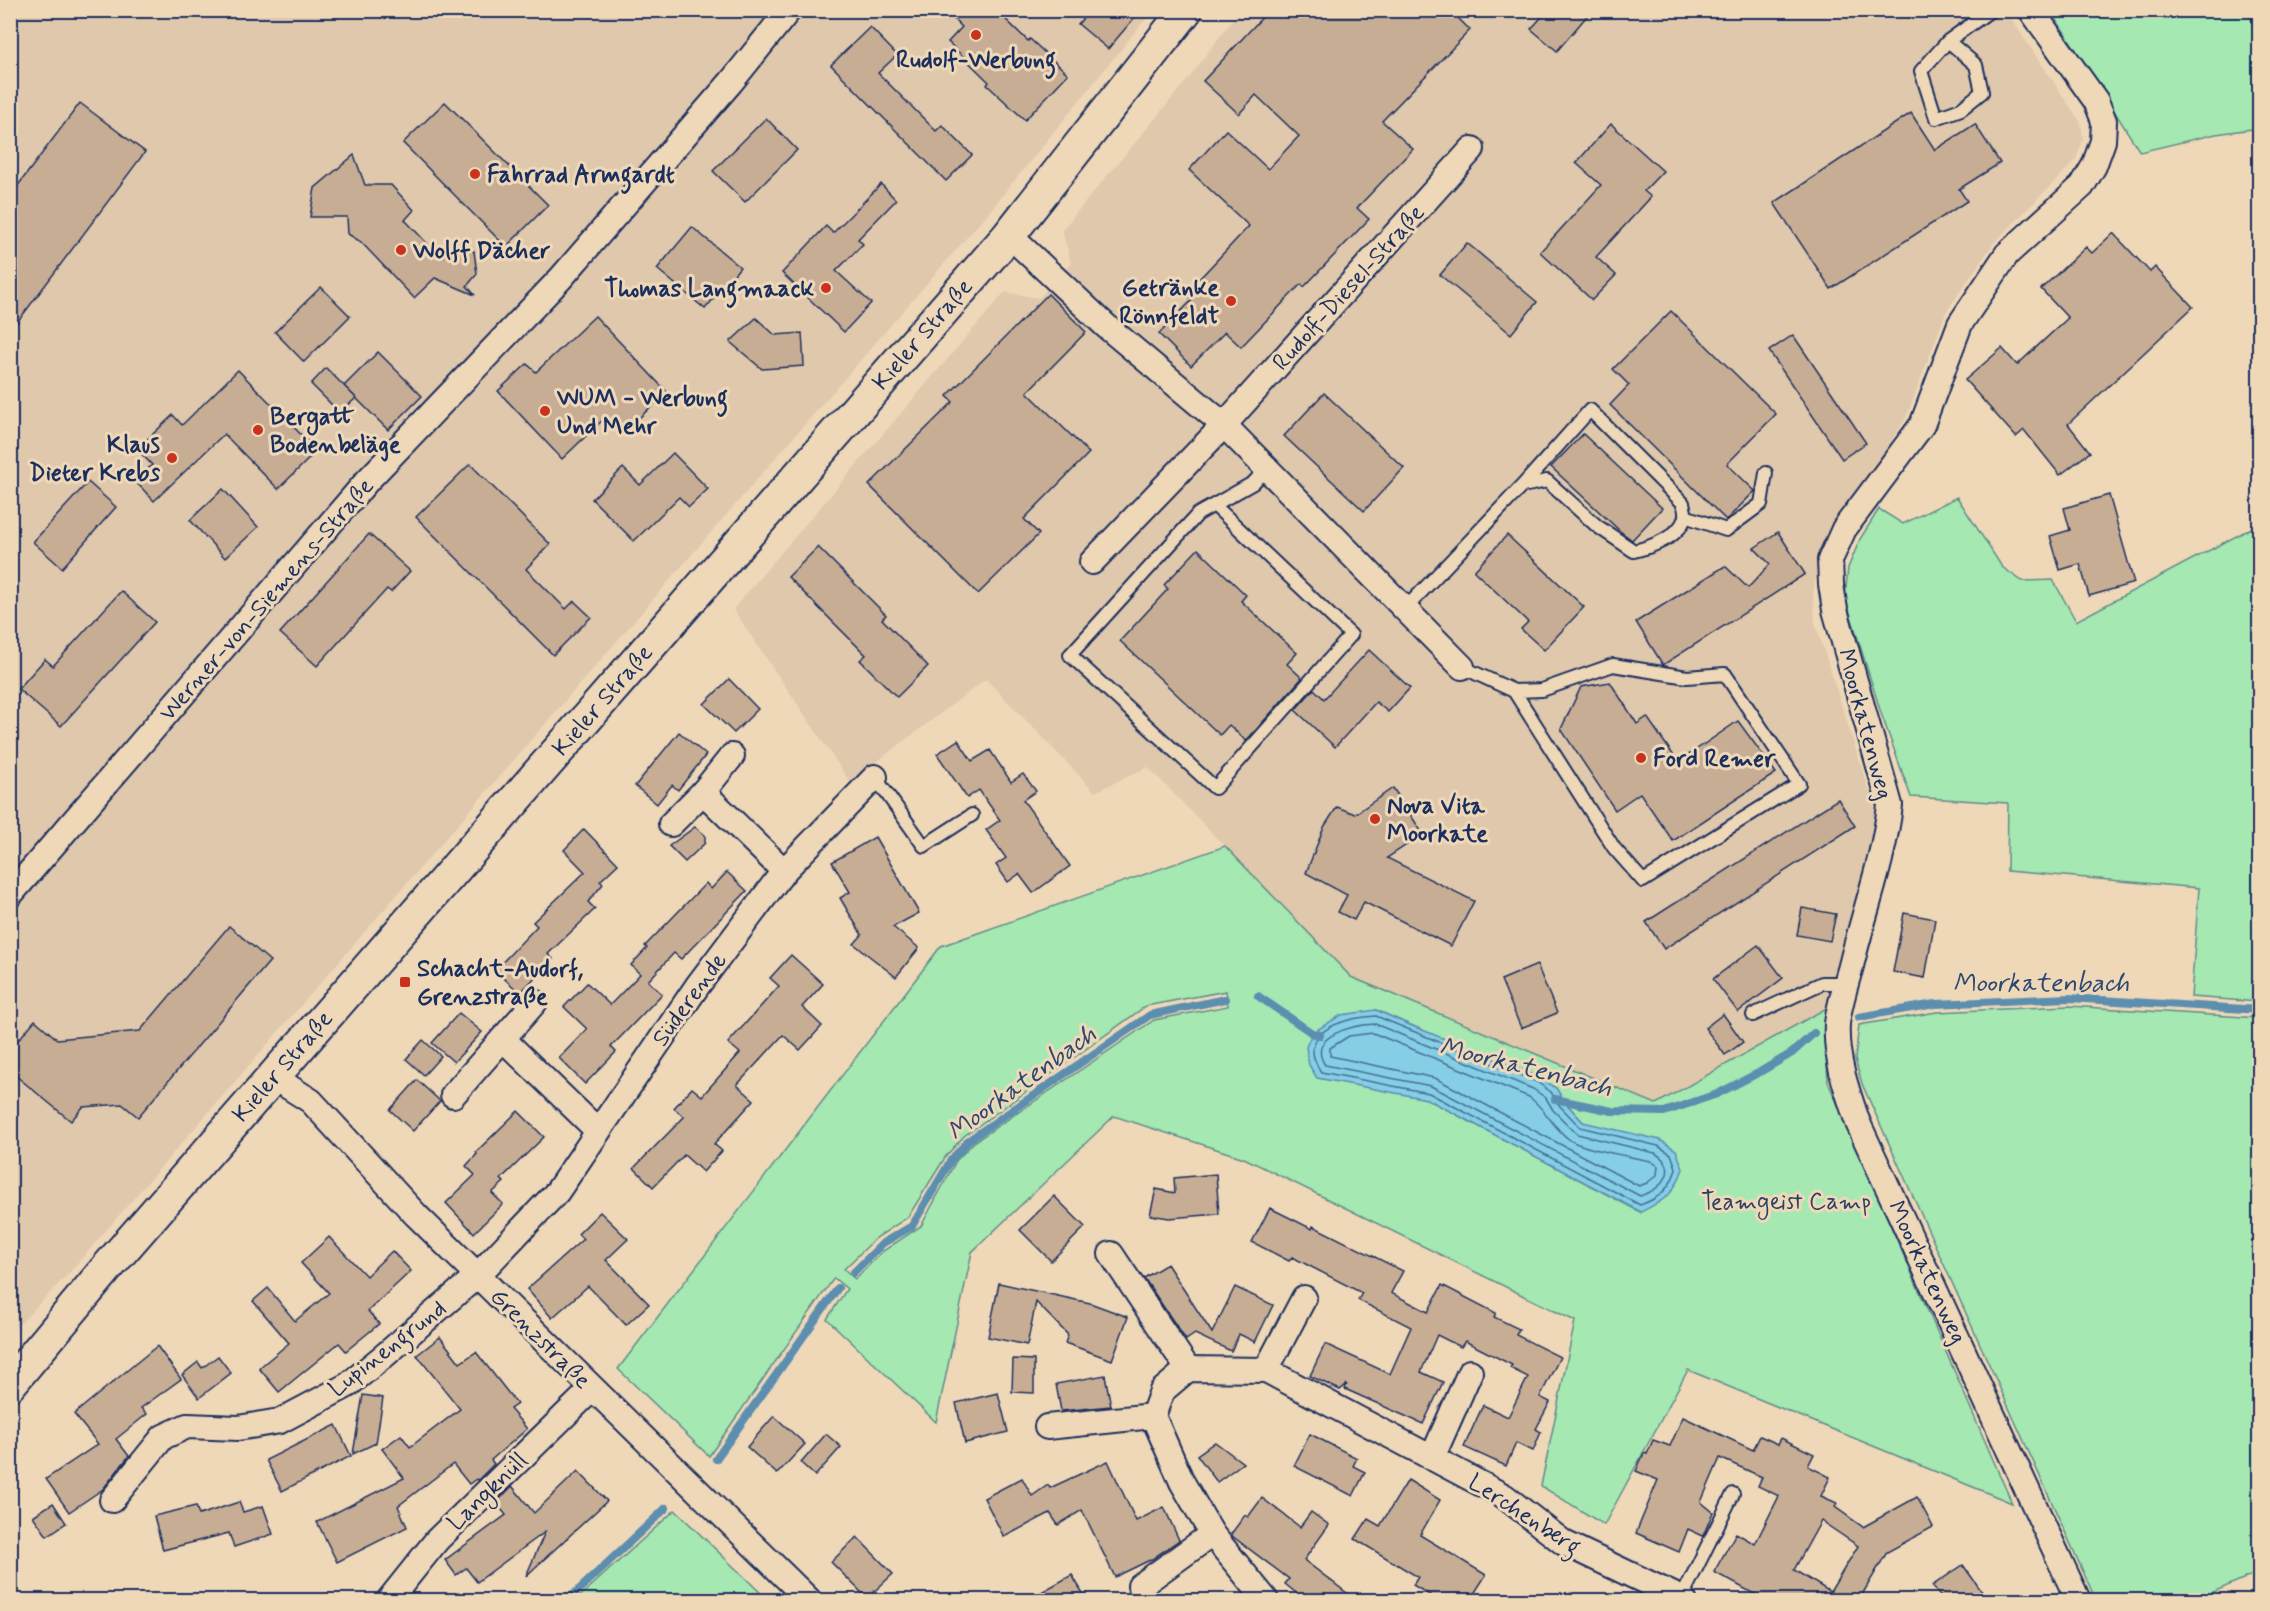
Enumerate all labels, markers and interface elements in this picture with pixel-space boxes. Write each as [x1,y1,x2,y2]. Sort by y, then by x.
marker: Rudolf-Werbung [969,28,983,42]
place label: Rudolf-Werbung [896,45,1056,79]
place label: Fahrrad Armgardt [487,160,675,194]
marker: Fahrrad Armgardt [468,167,482,181]
street label: Rudolf-Diesel-Straße [1266,198,1432,378]
place label: Wolff Dächer [412,236,550,267]
marker: Wolff Dächer [394,243,408,257]
street label: Kieler Straße [866,272,980,398]
place label: Getränke Rönnfeldt [1119,273,1220,332]
place label: Thomas Langmaack [604,274,814,308]
marker: Thomas Langmaack [819,281,833,295]
marker: Getränke Rönnfeldt [1224,294,1238,308]
place label: WUM - Werbung Und Mehr [556,383,728,442]
place label: Bergatt Bodenbeläge [270,402,401,462]
marker: WUM - Werbung Und Mehr [538,404,552,418]
marker: Bergatt Bodenbeläge [251,423,265,437]
place label: Klaus Dieter Krebs [29,430,161,489]
marker: Klaus Dieter Krebs [165,451,179,465]
street label: Werner-von-Siemens-Straße [153,472,382,728]
street label: Kieler Straße [546,638,660,764]
street label: Moorkatenweg [1830,646,1900,803]
place label: Ford Remer [1653,744,1776,775]
marker: Ford Remer [1634,751,1648,765]
place label: Nova Vita Moorkate [1387,791,1488,850]
marker: Nova Vita Moorkate [1368,812,1382,826]
street label: Süderende [646,947,735,1053]
place label: Schacht-Audorf, Grenzstraße [417,954,584,1013]
water label: Moorkatenbach [1953,967,2129,1001]
marker: Schacht-Audorf, Grenzstraße [398,975,412,989]
street label: Kieler Straße [226,1004,340,1130]
water label: Moorkatenbach [941,1018,1104,1149]
water label: Moorkatenbach [1436,1030,1615,1106]
park label: Teamgeist Camp [1701,1187,1871,1220]
street label: Moorkatenweg [1880,1196,1973,1349]
street label: Grenzstraße [483,1282,597,1396]
street label: Lupinengrund [323,1294,455,1407]
street label: Langknüll [441,1446,536,1540]
street label: Lerchenberg [1460,1467,1587,1566]

